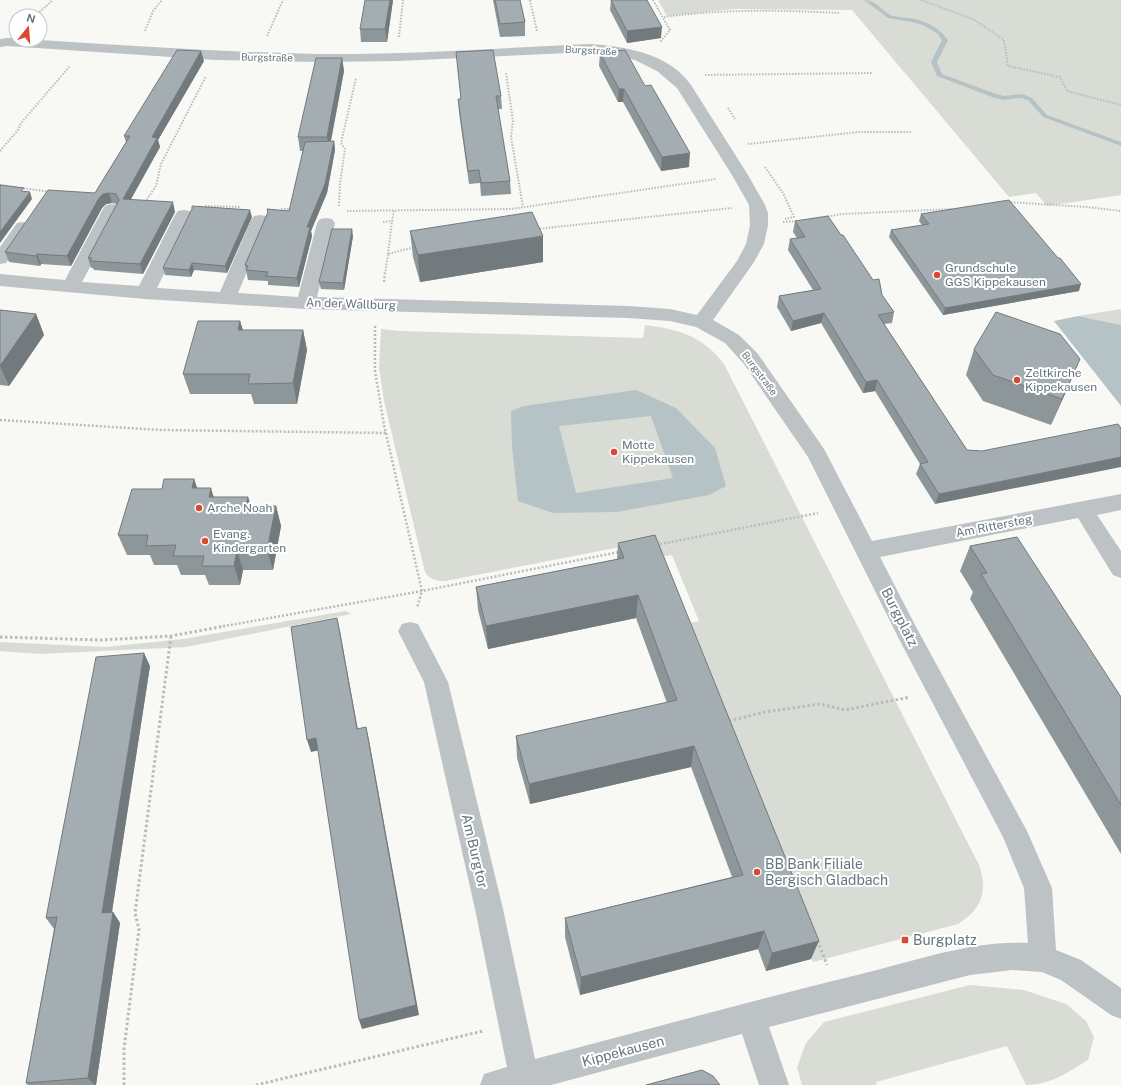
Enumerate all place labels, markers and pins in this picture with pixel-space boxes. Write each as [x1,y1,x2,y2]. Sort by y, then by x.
place label: Grundschule GGS Kippekausen [945,261,1046,289]
marker: Grundschule GGS Kippekausen [932,270,942,280]
place label: Zeltkirche Kippekausen [1025,366,1097,394]
marker: Zeltkirche Kippekausen [1012,375,1022,385]
place label: Motte Kippekausen [622,438,694,466]
marker: Motte Kippekausen [609,447,619,457]
place label: Arche Noah [207,501,272,515]
marker: Arche Noah [194,503,204,513]
place label: Evang. Kindergarten [213,527,286,555]
marker: Evang. Kindergarten [200,536,210,546]
place label: BB Bank Filiale Bergisch Gladbach [765,856,888,888]
marker: BB Bank Filiale Bergisch Gladbach [752,867,762,877]
place label: Burgplatz [913,932,977,948]
marker: Burgplatz [900,935,910,945]

